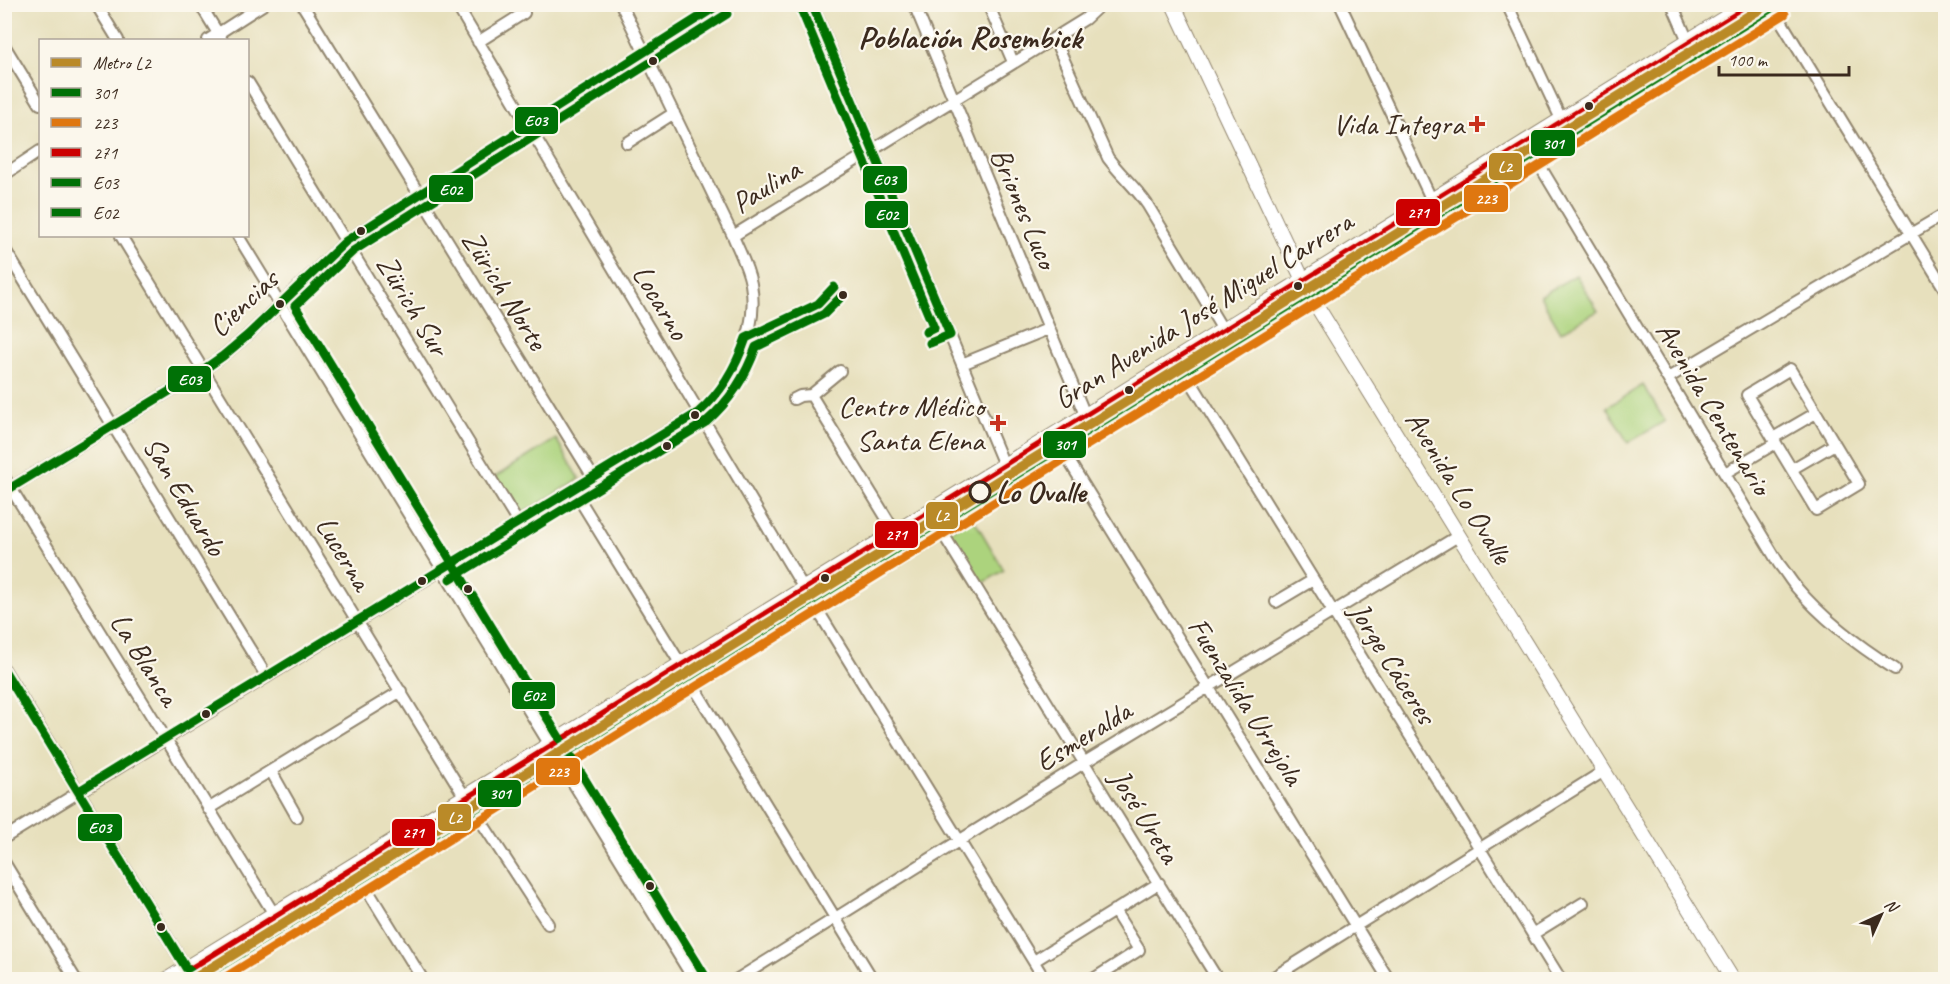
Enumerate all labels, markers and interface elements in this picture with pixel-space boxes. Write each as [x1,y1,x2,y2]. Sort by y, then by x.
district label: Población Rosembick [858,17,1085,58]
legend [39,39,249,237]
scale bar [1719,39,1850,77]
text: 100 m [1728,49,1769,71]
text: Metro L2 [93,52,153,74]
unlabelled marker [647,55,659,67]
text: 301 [93,82,118,104]
unlabelled marker [1583,100,1595,112]
place label: Vida Integra [1333,105,1466,143]
line badge: E03 [514,106,559,135]
text: E03 [525,111,549,131]
text: 223 [93,112,119,134]
marker: Vida Integra [1468,115,1486,133]
line badge: 301 [1530,129,1576,157]
text: 301 [1542,134,1566,154]
text: 271 [93,142,118,164]
street label: Briones Luco [982,142,1068,277]
street label: Paulina [724,149,809,222]
line badge: L2 [1488,152,1523,181]
text: L2 [1498,157,1514,177]
line badge: E03 [862,165,908,194]
text: E03 [874,170,898,190]
text: E03 [93,172,121,194]
line badge: E02 [428,174,474,203]
text: E02 [440,180,464,200]
line badge: 223 [1463,184,1509,213]
text: 223 [1475,189,1499,209]
line badge: 271 [1395,198,1441,227]
line badge: E02 [864,200,909,229]
street label: Gran Avenida José Miguel Carrera [1047,201,1362,418]
text: E02 [93,202,121,224]
text: 271 [1407,203,1431,223]
text: E02 [876,205,900,225]
street label: Zürich Norte [453,223,558,359]
unlabelled marker [355,225,367,237]
street label: Zürich Sur [368,248,460,365]
street label: Locarno [624,258,699,348]
street label: Ciencias [200,259,288,345]
unlabelled marker [1292,280,1304,292]
unlabelled marker [837,289,849,301]
unlabelled marker [274,298,286,310]
street label: Avenida Centenario [1647,315,1782,504]
line badge: E03 [167,365,212,393]
text: E03 [179,370,203,390]
unlabelled marker [1123,384,1135,396]
place label: Centro Médico Santa Elena [838,387,987,459]
street label: Avenida Lo Ovalle [1397,403,1522,572]
unlabelled marker [689,409,701,421]
marker: Centro Médico Santa Elena [989,414,1007,432]
street label: San Eduardo [135,429,236,564]
line badge: 301 [1042,430,1087,459]
text: 301 [1054,435,1078,455]
unlabelled marker [661,440,673,452]
place label: Lo Ovalle [996,473,1088,511]
marker: Lo Ovalle [969,481,991,503]
line badge: L2 [925,501,959,530]
text: L2 [935,506,951,526]
street label: Lucerna [307,509,382,599]
line badge: 271 [874,520,919,549]
text: 271 [885,525,909,545]
unlabelled marker [819,572,831,584]
unlabelled marker [416,575,428,587]
unlabelled marker [462,583,474,595]
street label: Jorge Cáceres [1340,593,1447,733]
street label: La Blanca [102,605,190,715]
street label: Fuenzalida Urrejola [1179,610,1314,794]
line badge: E02 [511,681,556,710]
text: E02 [523,686,547,706]
street label: Esmeralda [1028,690,1140,780]
unlabelled marker [200,708,212,720]
line badge: 223 [535,757,581,786]
street label: José Ureta [1100,760,1190,872]
text: 223 [547,762,571,782]
line badge: 301 [477,779,522,808]
text: 301 [489,784,513,804]
line badge: L2 [437,803,472,832]
text: L2 [448,808,464,828]
line badge: E03 [77,813,123,842]
text: E03 [89,818,113,838]
line badge: 271 [391,818,436,847]
text: 271 [402,823,426,843]
unlabelled marker [644,880,656,892]
north arrow [1851,885,1911,945]
text: N [1880,895,1904,918]
unlabelled marker [155,921,167,933]

